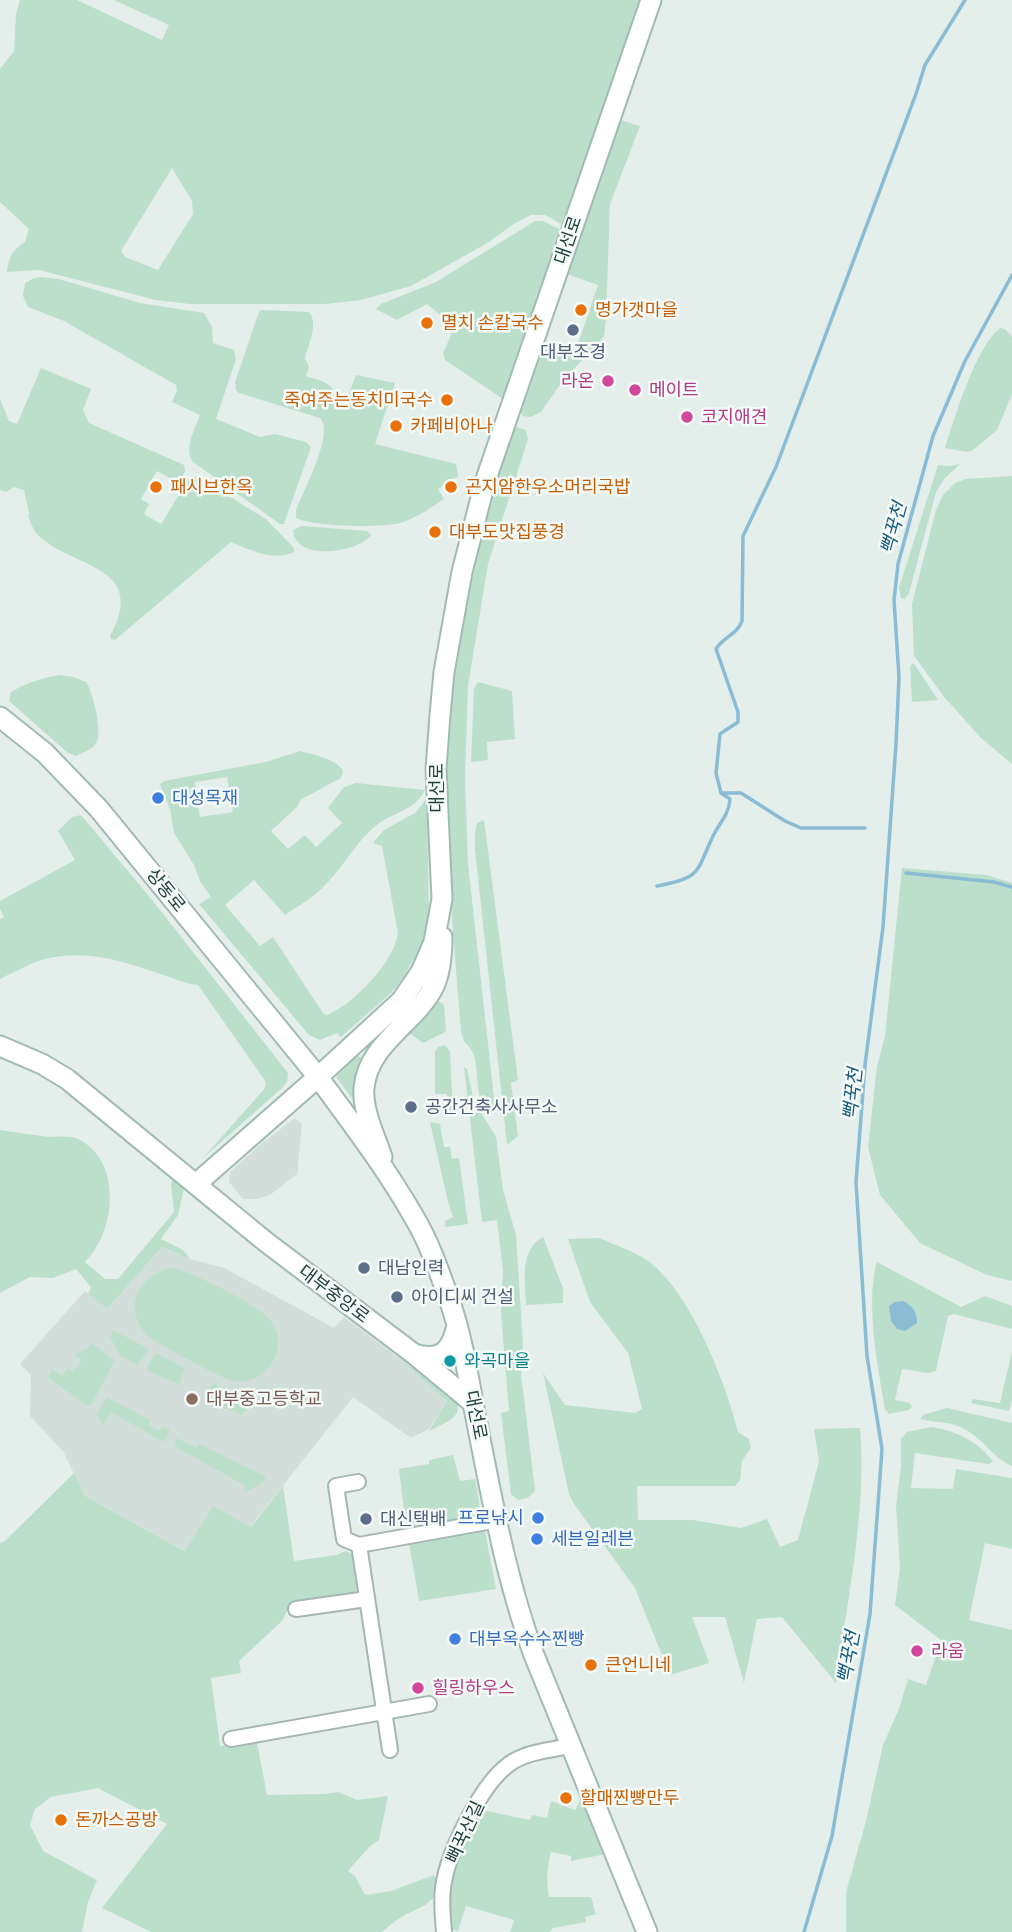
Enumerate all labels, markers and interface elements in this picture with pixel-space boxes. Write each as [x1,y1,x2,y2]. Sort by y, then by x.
street label: 대선로 [549,213,586,267]
place label: 명가갯마을 [595,298,678,320]
marker: 명가갯마을 [573,302,589,318]
place label: 멸치 손칼국수 [441,311,544,333]
marker: 멸치 손칼국수 [419,315,435,331]
marker: 대부조경 [565,322,581,338]
place label: 대부조경 [540,340,606,362]
place label: 라온 [561,369,594,391]
marker: 라온 [600,373,616,389]
place label: 메이트 [649,378,699,400]
marker: 메이트 [627,382,643,398]
place label: 죽여주는동치미국수 [284,388,433,410]
marker: 죽여주는동치미국수 [439,392,455,408]
place label: 코지애견 [701,405,767,427]
marker: 코지애견 [679,409,695,425]
place label: 카페비아나 [410,414,493,436]
marker: 카페비아나 [388,418,404,434]
place label: 패시브한옥 [170,475,253,497]
place label: 곤지암한우소머리국밥 [465,475,631,497]
marker: 패시브한옥 [148,479,164,495]
marker: 곤지암한우소머리국밥 [443,479,459,495]
water label: 뻑꾹천 [875,498,911,556]
place label: 대부도맛집풍경 [449,520,565,542]
marker: 대부도맛집풍경 [427,524,443,540]
street label: 대선로 [425,763,447,813]
place label: 대성목재 [172,786,238,808]
marker: 대성목재 [150,790,166,806]
street label: 상동로 [143,863,191,916]
water label: 뻑꾹천 [837,1065,866,1121]
place label: 공간건축사사무소 [425,1095,557,1117]
marker: 공간건축사사무소 [403,1099,419,1115]
place label: 대남인력 [378,1256,444,1278]
street label: 대부중앙로 [295,1259,374,1327]
marker: 대남인력 [356,1260,372,1276]
place label: 아이디씨 건설 [411,1285,514,1307]
marker: 아이디씨 건설 [389,1289,405,1305]
place label: 와곡마을 [464,1349,530,1371]
marker: 와곡마을 [442,1353,458,1369]
place label: 대부중고등학교 [206,1387,322,1409]
street label: 대선로 [461,1388,493,1441]
marker: 대부중고등학교 [184,1391,200,1407]
place label: 프로낚시 [458,1506,524,1528]
place label: 대신택배 [380,1507,446,1529]
marker: 프로낚시 [530,1510,546,1526]
marker: 대신택배 [358,1511,374,1527]
place label: 세븐일레븐 [551,1527,634,1549]
marker: 세븐일레븐 [529,1531,545,1547]
place label: 대부옥수수찐빵 [469,1627,585,1649]
water label: 뻑꾹천 [832,1628,864,1685]
marker: 대부옥수수찐빵 [447,1631,463,1647]
place label: 라움 [931,1639,964,1661]
marker: 라움 [909,1643,925,1659]
place label: 큰언니네 [605,1653,671,1675]
marker: 큰언니네 [583,1657,599,1673]
place label: 힐링하우스 [432,1676,515,1698]
marker: 힐링하우스 [410,1680,426,1696]
place label: 할매찐빵만두 [580,1786,679,1808]
marker: 할매찐빵만두 [558,1790,574,1806]
street label: 뻐꾹산길 [440,1797,488,1866]
place label: 돈까스공방 [75,1808,158,1830]
marker: 돈까스공방 [53,1812,69,1828]

